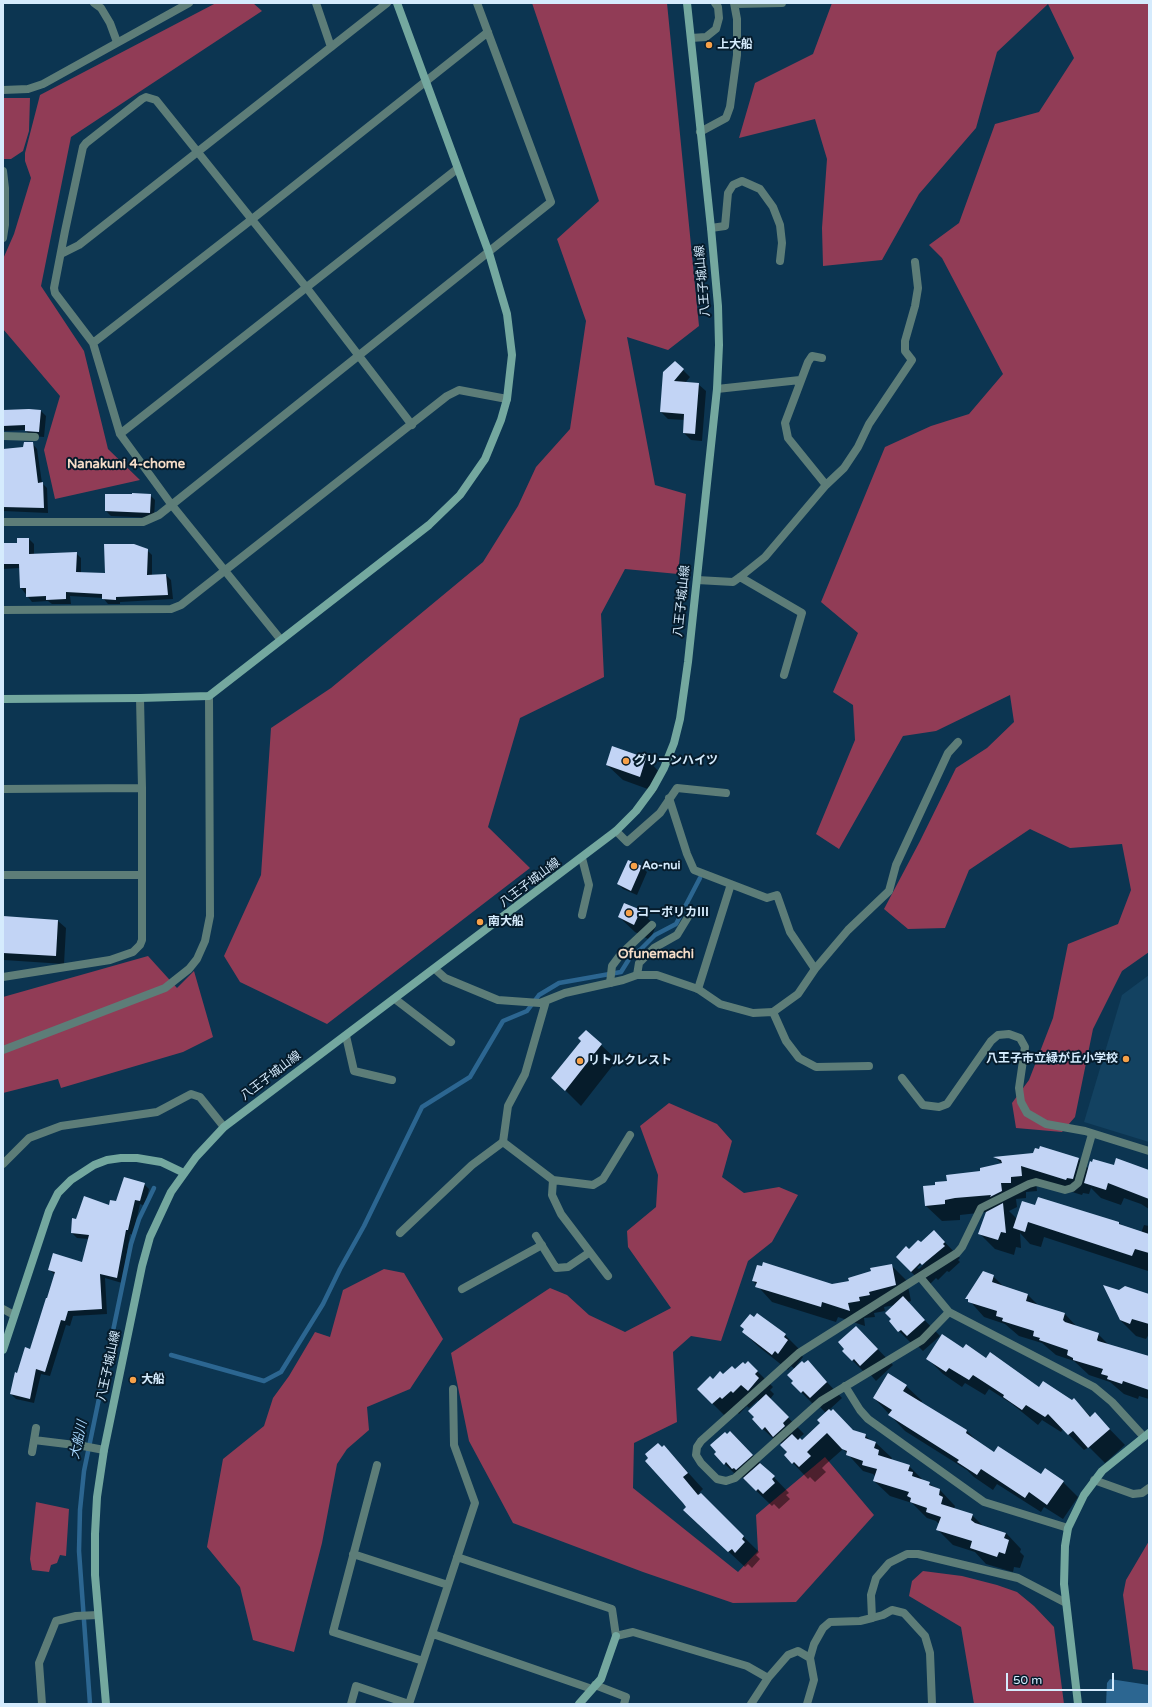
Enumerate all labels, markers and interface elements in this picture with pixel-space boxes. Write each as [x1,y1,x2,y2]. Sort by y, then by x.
place label: 上大船 [717,38,753,52]
marker: 上大船 [704,40,714,50]
street label: 八王子城山線 [693,245,713,317]
district label: Nanakuni 4-chome [67,457,185,473]
street label: 八王子城山線 [671,564,693,638]
place label: グリーンハイツ [634,754,718,768]
marker: グリーンハイツ [621,756,631,766]
street label: 八王子城山線 [497,856,563,910]
place label: Ao-nui [642,859,681,873]
marker: Ao-nui [629,861,639,871]
place label: コーポリカⅢ [637,906,709,920]
marker: コーポリカⅢ [624,908,634,918]
place label: 南大船 [488,915,524,929]
marker: 南大船 [475,917,485,927]
district label: Ofunemachi [618,947,694,963]
street label: 八王子城山線 [238,1049,304,1103]
place label: 八王子市立緑が丘小学校 [986,1052,1118,1066]
place label: リトルクレスト [588,1054,672,1068]
marker: 八王子市立緑が丘小学校 [1121,1054,1131,1064]
marker: リトルクレスト [575,1056,585,1066]
street label: 八王子城山線 [94,1329,124,1403]
place label: 大船 [141,1373,165,1387]
marker: 大船 [128,1375,138,1385]
water label: 大船川 [67,1419,91,1461]
scale bar [1008,1665,1116,1691]
text: 50 m [1013,1673,1042,1687]

